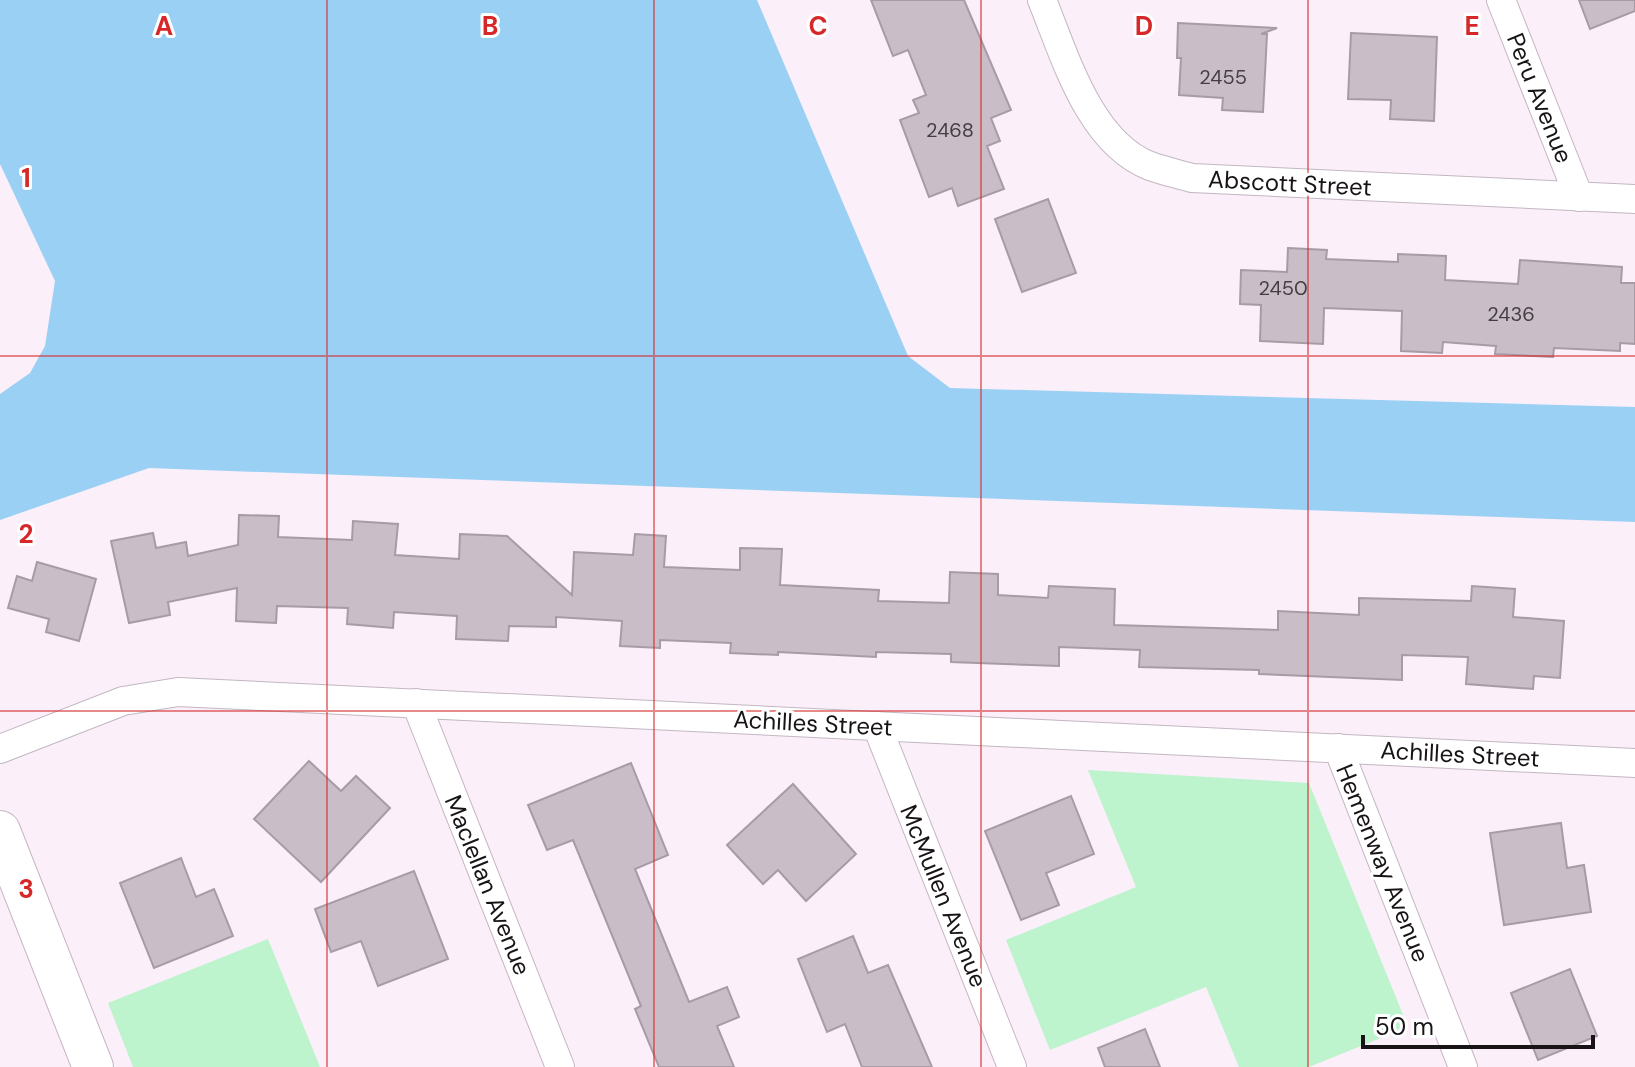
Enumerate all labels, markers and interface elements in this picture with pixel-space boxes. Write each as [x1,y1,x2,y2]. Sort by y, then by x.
text: A [155,9,173,43]
text: B [482,9,498,43]
text: C [808,9,828,43]
text: D [1135,9,1153,43]
text: E [1464,9,1480,43]
street label: Peru Avenue [1500,28,1580,168]
house number: 2455 [1199,64,1247,90]
house number: 2468 [926,117,974,143]
text: 1 [21,161,31,195]
street label: Abscott Street [1207,163,1373,203]
house number: 2450 [1258,275,1308,301]
house number: 2436 [1487,301,1535,327]
text: 2 [18,517,34,551]
street label: Achilles Street [733,703,893,743]
street label: Achilles Street [1380,734,1540,774]
street label: Hemenway Avenue [1329,760,1437,966]
street label: Maclellan Avenue [438,790,538,980]
street label: McMullen Avenue [893,800,995,992]
text: 3 [18,872,34,906]
scale bar [1363,999,1593,1049]
text: 50 m [1375,1011,1434,1042]

